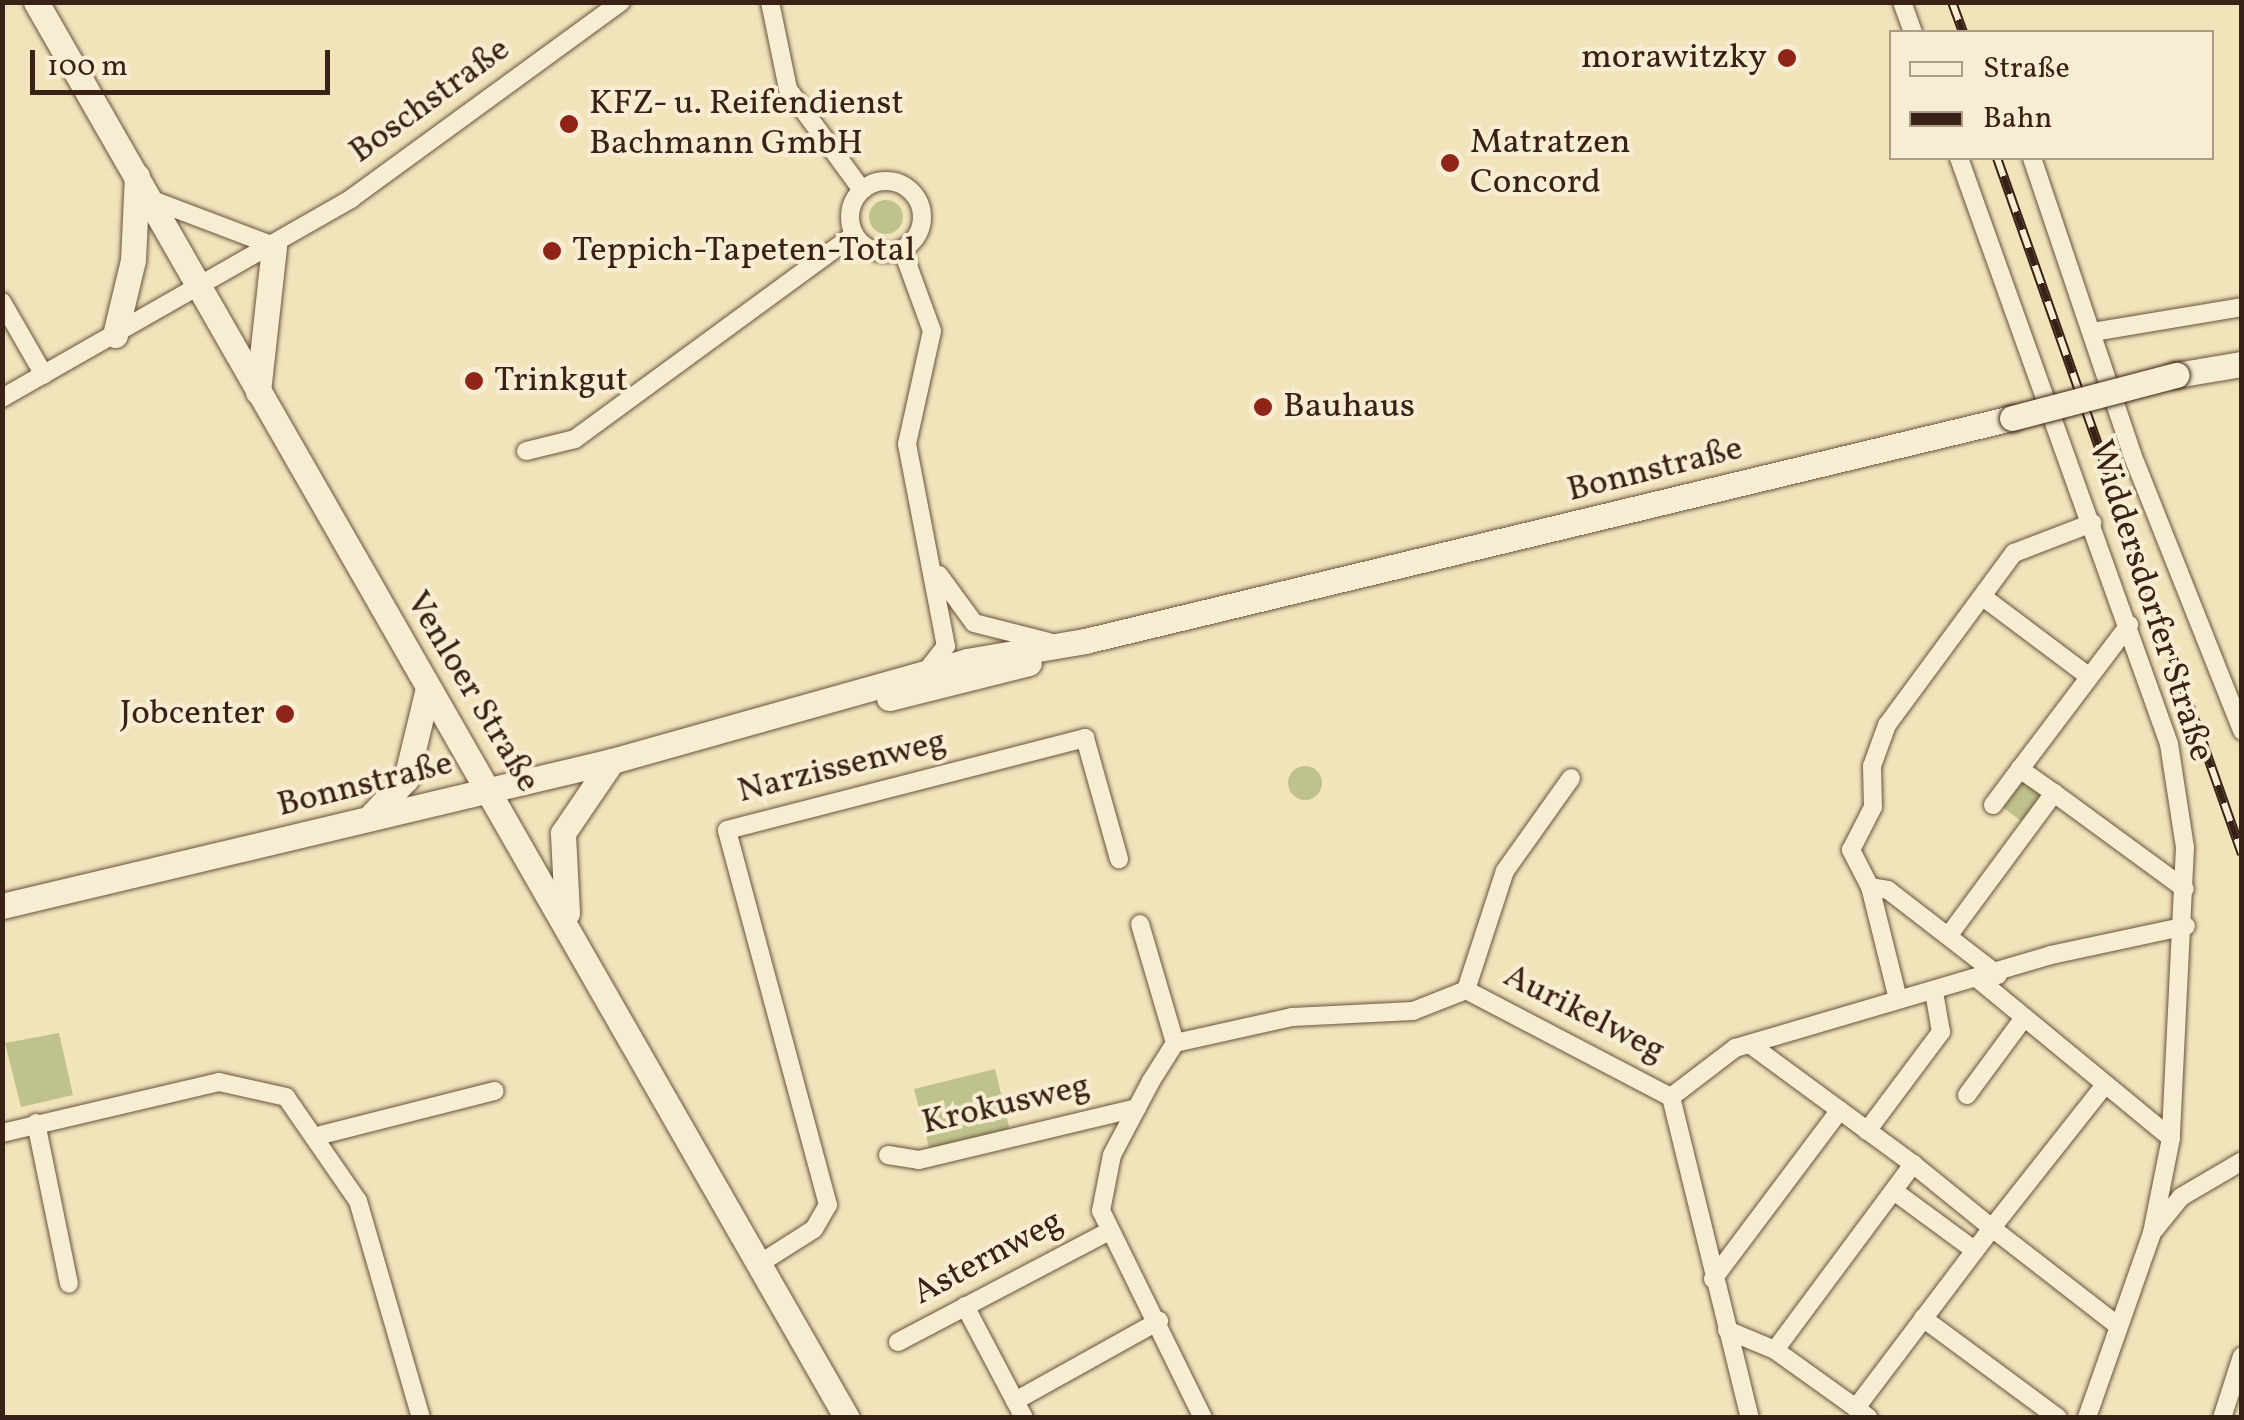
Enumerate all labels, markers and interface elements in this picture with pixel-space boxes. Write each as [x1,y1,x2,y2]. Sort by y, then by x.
street label: Boschstraße [342,29,518,173]
scale bar [35,30,335,92]
legend [1889,30,2214,160]
place label: morawitzky [1581,37,1767,79]
text: 100 m [47,46,128,88]
marker: morawitzky [1776,47,1798,69]
text: Straße [1983,48,2070,90]
place label: KFZ- u. Reifendienst Bachmann GmbH [589,83,905,165]
text: Bahn [1983,98,2052,140]
marker: KFZ- u. Reifendienst Bachmann GmbH [558,113,580,135]
place label: Matratzen Concord [1470,122,1631,204]
marker: Matratzen Concord [1439,152,1461,174]
place label: Teppich-Tapeten-Total [572,230,915,272]
marker: Teppich-Tapeten-Total [541,240,563,262]
place label: Trinkgut [494,360,628,402]
marker: Trinkgut [463,370,485,392]
place label: Bauhaus [1283,386,1415,428]
marker: Bauhaus [1252,396,1274,418]
street label: Bonnstraße [1563,428,1747,512]
street label: Widdersdorfer Straße [2078,435,2222,767]
street label: Venloer Straße [396,584,548,800]
place label: Jobcenter [120,693,265,735]
marker: Jobcenter [274,703,296,725]
street label: Narzissenweg [733,721,951,813]
street label: Bonnstraße [273,743,457,827]
street label: Aurikelweg [1496,955,1672,1073]
street label: Krokusweg [918,1065,1094,1145]
street label: Asternweg [906,1201,1070,1315]

